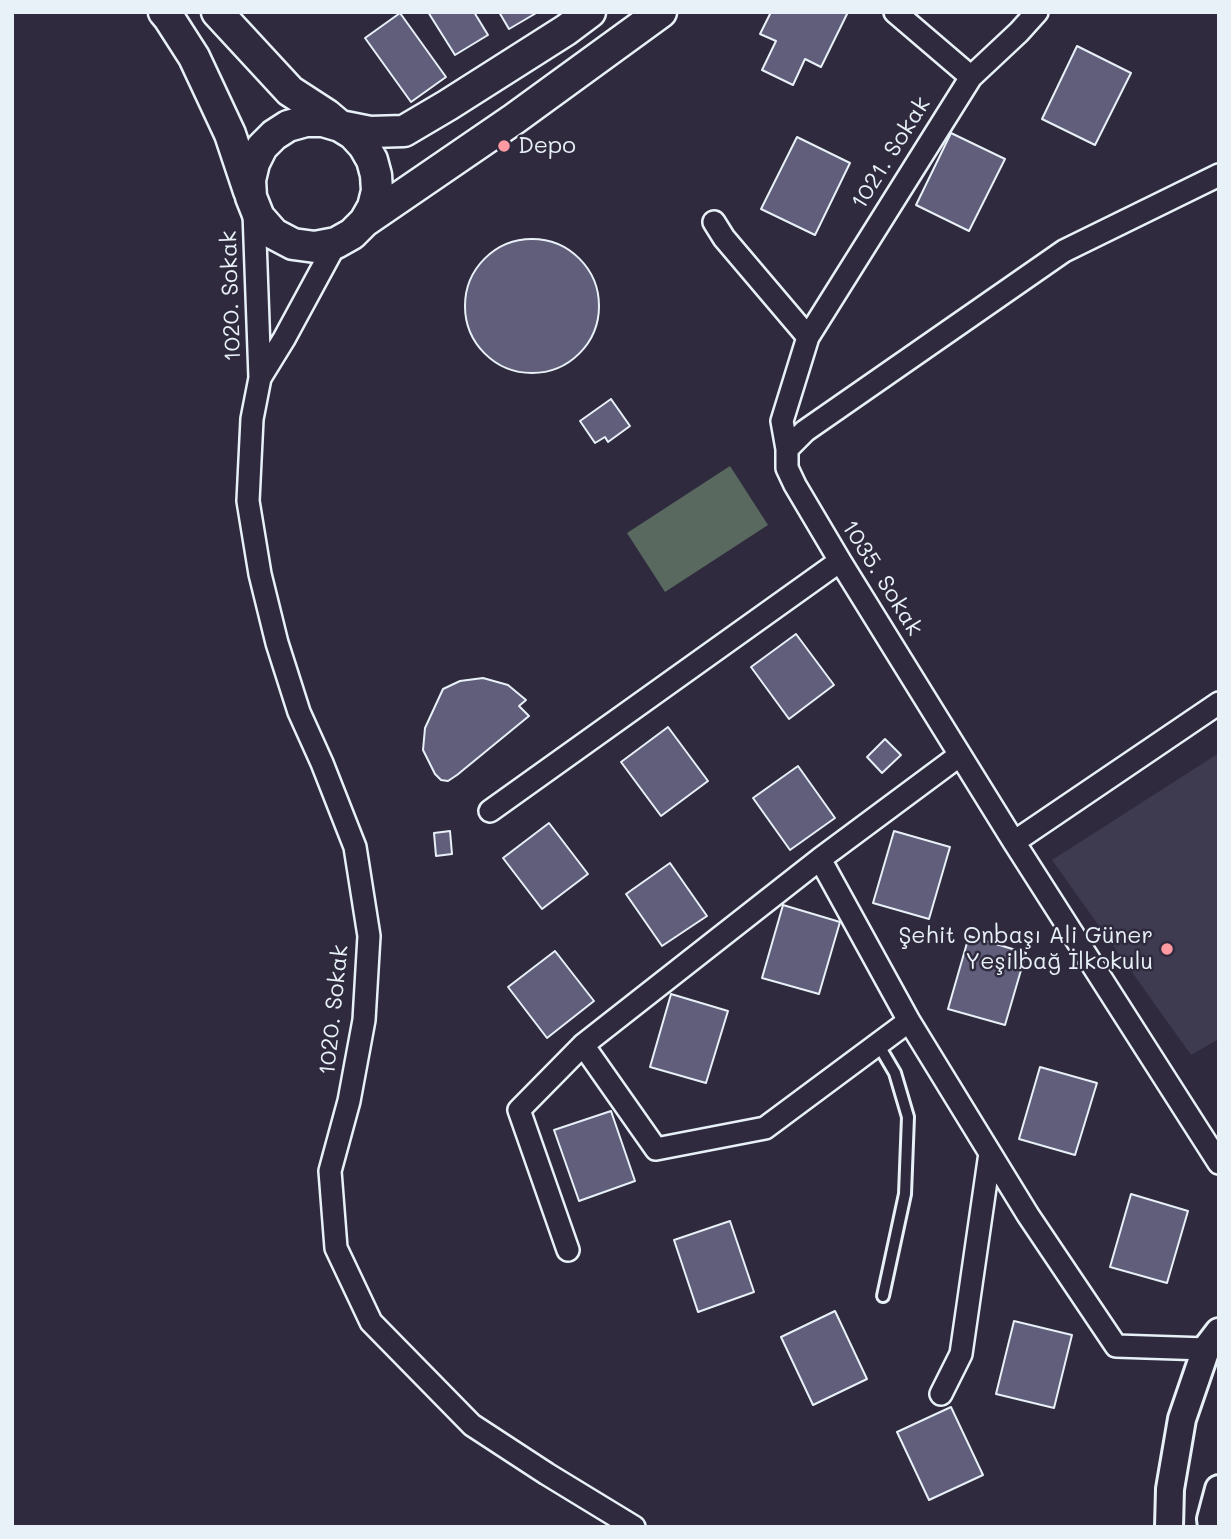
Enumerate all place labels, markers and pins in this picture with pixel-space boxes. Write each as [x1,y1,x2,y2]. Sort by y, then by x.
place label: Depo [518,132,576,160]
marker: Depo [496,138,512,154]
place label: Şehit Onbaşı Ali Güner Yeşilbağ İlkokulu [898,922,1153,976]
marker: Şehit Onbaşı Ali Güner Yeşilbağ İlkokulu [1159,941,1175,957]

